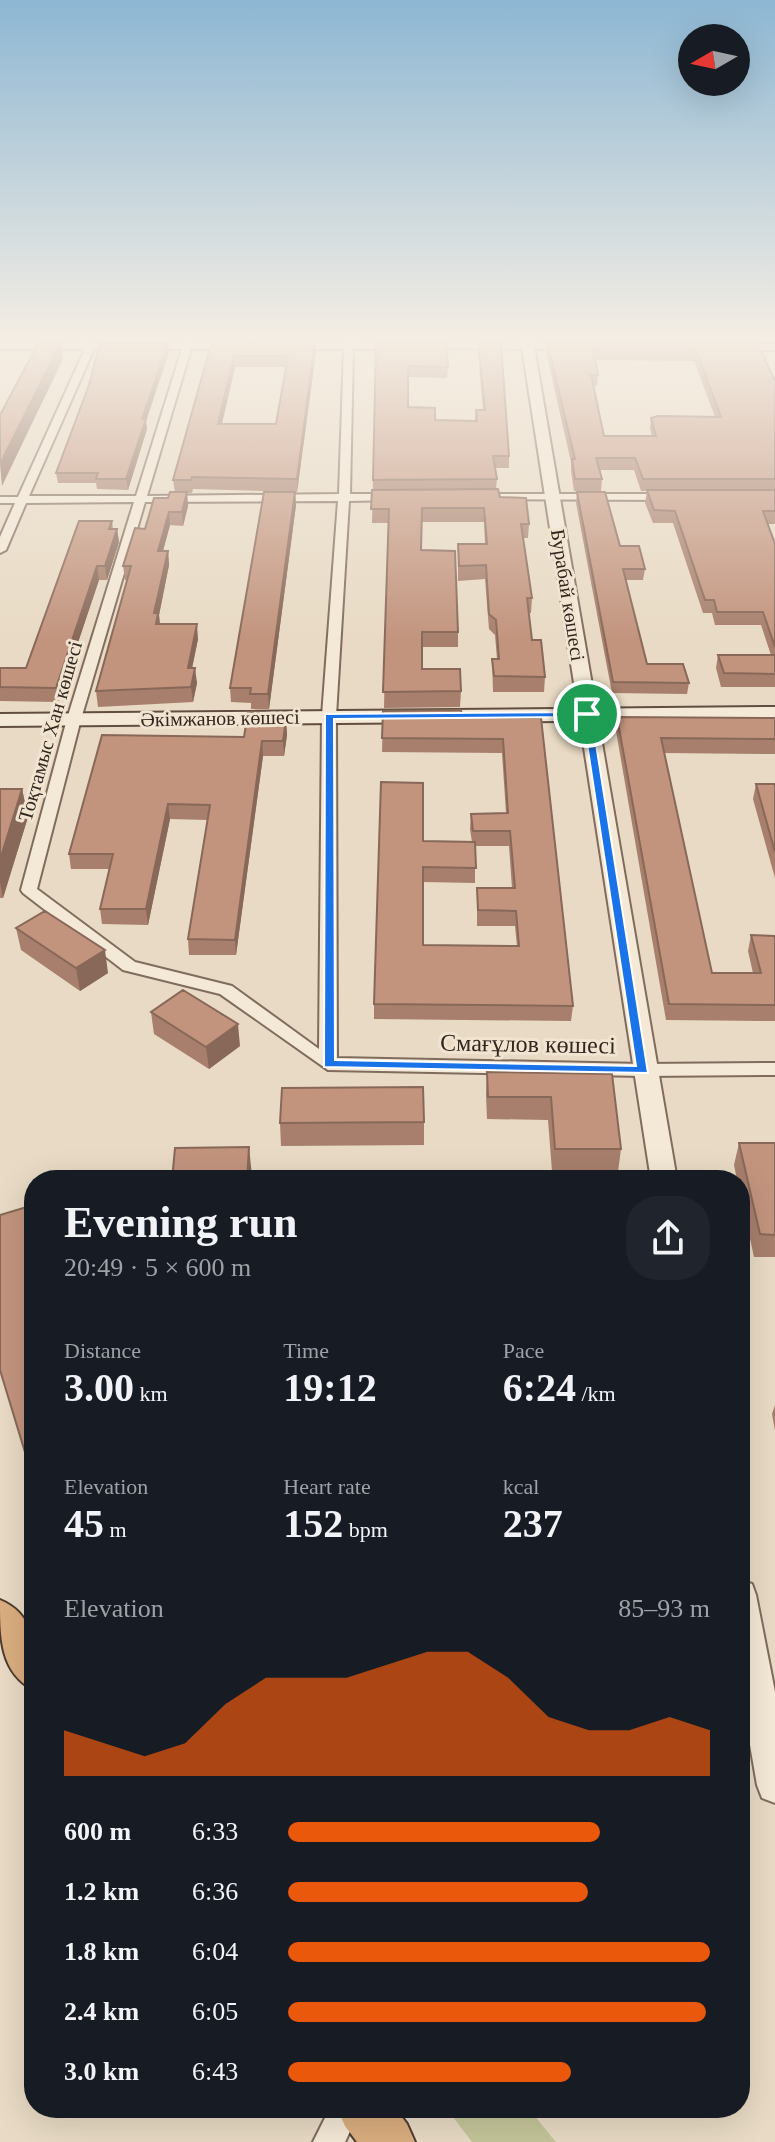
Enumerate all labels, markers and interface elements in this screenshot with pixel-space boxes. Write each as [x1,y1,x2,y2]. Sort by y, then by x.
north arrow [678,24,750,96]
map controls [678,24,750,96]
street label: Бурабай көшесі [546,527,589,663]
street label: Тоқтамыс Хан көшесі [14,638,87,824]
pin [553,680,621,748]
icon: arrive [565,692,609,736]
street label: Әкімжанов көшесі [140,706,300,730]
street label: Смағұлов көшесі [440,1029,616,1059]
button: share [626,1196,710,1280]
text: Evening run [64,1198,298,1247]
text: 20:49 · 5 × 600 m [64,1253,251,1282]
text: Distance [64,1338,141,1363]
text: Time [283,1338,329,1363]
text: Pace [503,1338,544,1363]
text: 3.00 [64,1365,134,1410]
text: 19:12 [283,1365,377,1410]
text: 6:24 [503,1365,576,1410]
text: km [134,1381,168,1406]
text: /km [576,1381,616,1406]
text: Elevation [64,1474,148,1499]
text: Heart rate [283,1474,371,1499]
text: kcal [503,1474,539,1499]
text: 45 [64,1501,104,1546]
text: 152 [283,1501,343,1546]
text: 237 [503,1501,563,1546]
text: m [104,1517,127,1542]
text: bpm [343,1517,388,1542]
text: Elevation [64,1594,164,1623]
text: 85–93 m [618,1594,710,1623]
text: 600 m [64,1817,131,1846]
text: 6:33 [192,1817,238,1846]
text: 1.2 km [64,1877,139,1906]
text: 6:36 [192,1877,238,1906]
text: 1.8 km [64,1937,139,1966]
text: 6:04 [192,1937,238,1966]
text: 2.4 km [64,1997,139,2026]
text: 6:05 [192,1997,238,2026]
text: 3.0 km [64,2057,139,2086]
text: 6:43 [192,2057,238,2086]

